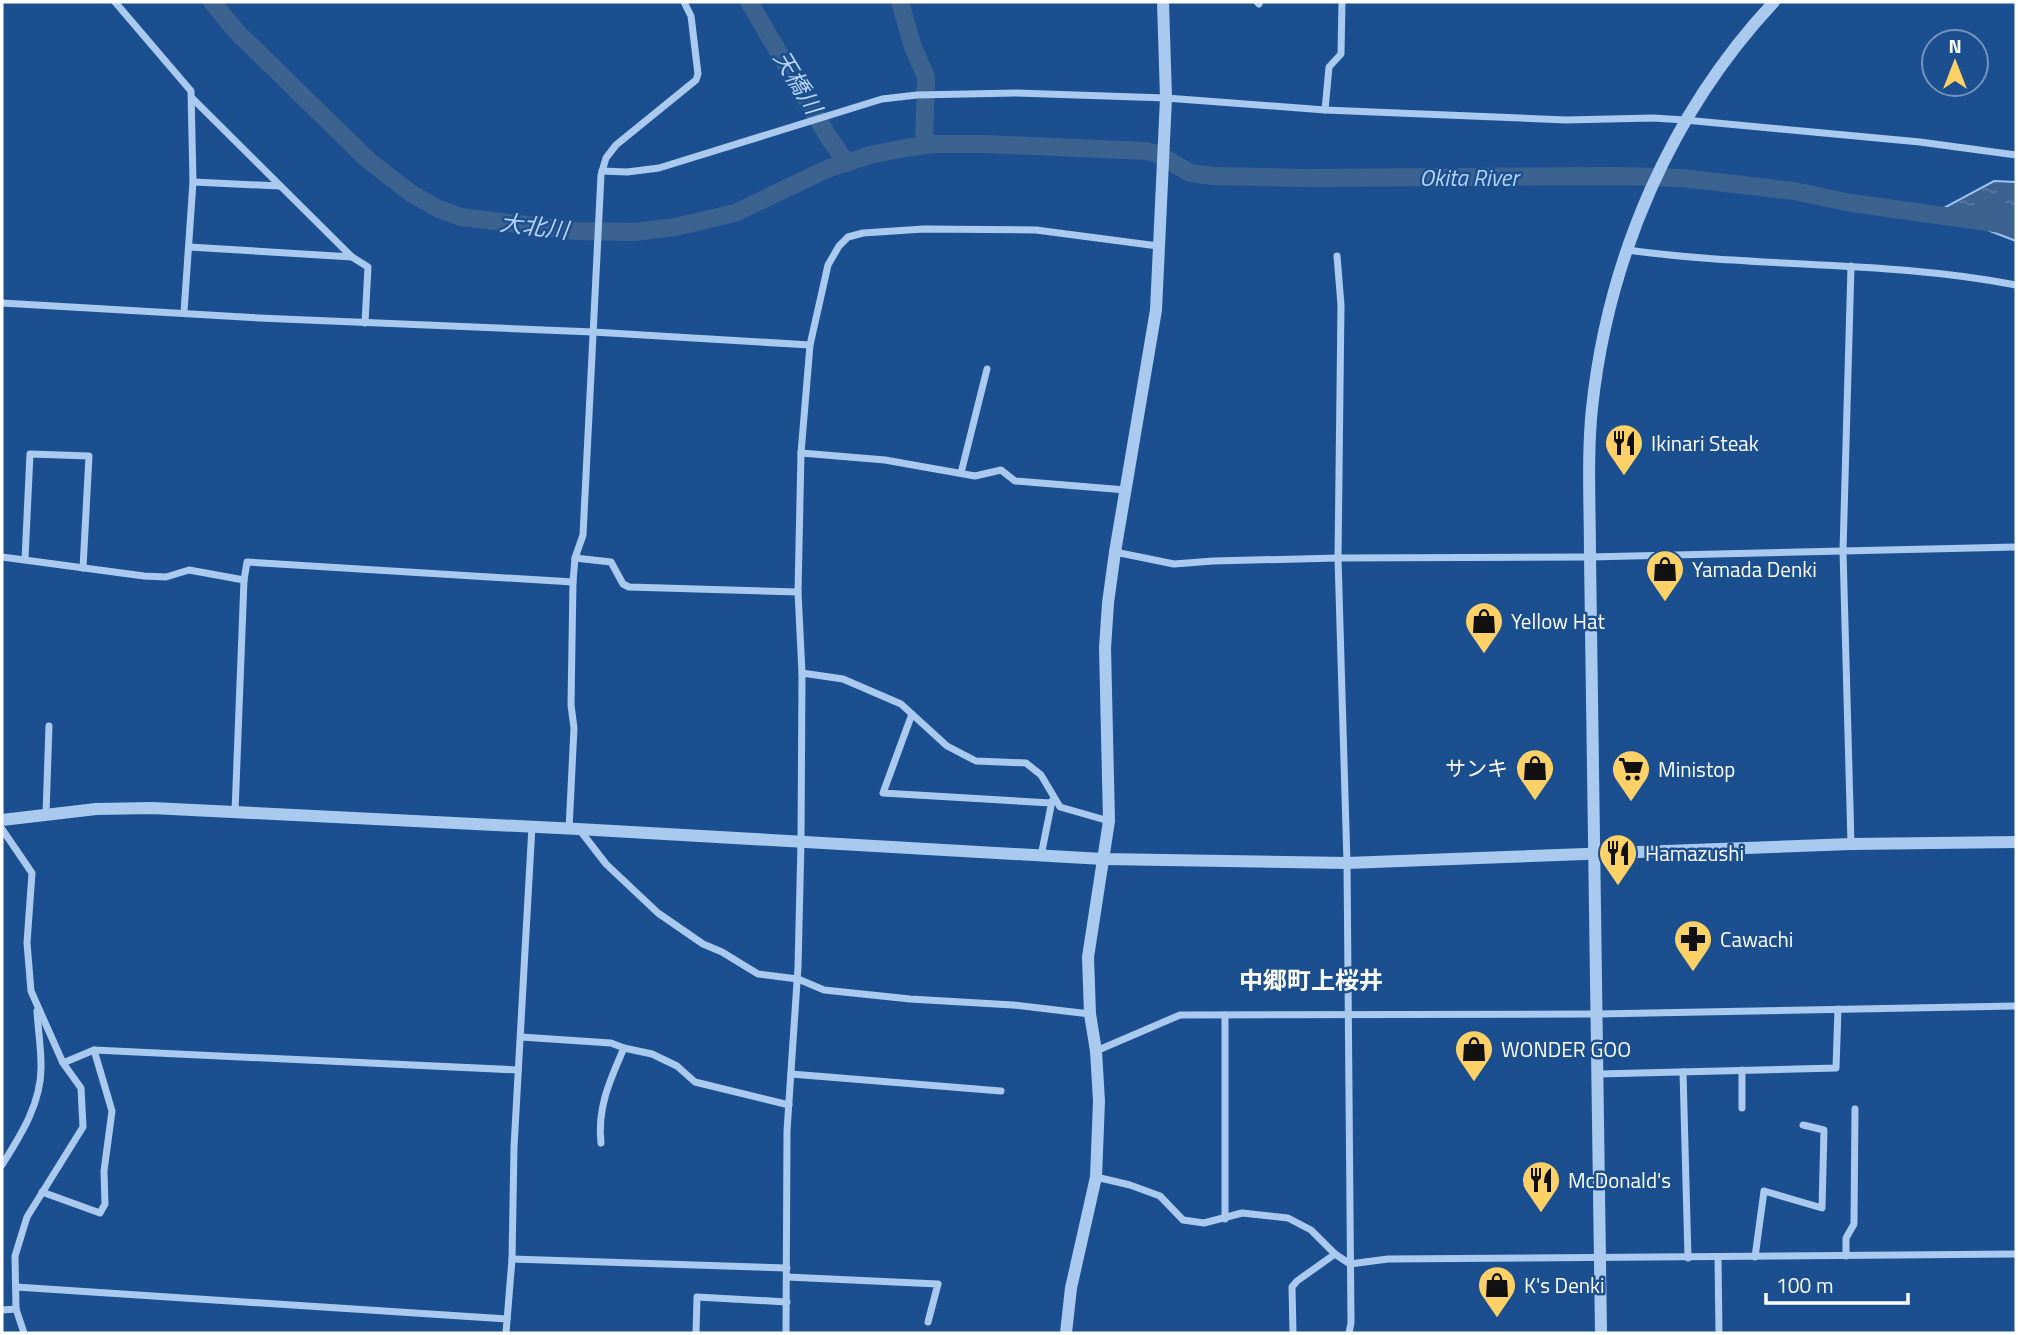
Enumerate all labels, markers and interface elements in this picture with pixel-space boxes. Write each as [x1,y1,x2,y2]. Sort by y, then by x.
north arrow [1920,28,1990,98]
text: N [1948,31,1962,60]
water label: 天橋川 [765,43,832,123]
water label: Okita River [1419,160,1521,195]
water label: 大北川 [498,204,573,248]
restaurant icon: Ikinari Steak [1603,422,1645,477]
place label: Ikinari Steak [1651,427,1759,459]
shop icon: Yamada Denki [1644,548,1686,603]
place label: Yamada Denki [1692,553,1817,585]
shop icon: Yellow Hat [1463,600,1505,655]
place label: Yellow Hat [1511,605,1605,637]
shop icon: サンキ [1514,747,1556,802]
supermarket icon: Ministop [1610,748,1652,803]
place label: サンキ [1445,752,1508,784]
place label: Ministop [1658,753,1735,785]
restaurant icon: Hamazushi [1597,832,1639,887]
place label: Hamazushi [1645,837,1744,869]
pharmacy icon: Cawachi [1672,918,1714,973]
place label: Cawachi [1720,923,1793,955]
district label: 中郷町上桜井 [1239,962,1383,998]
shop icon: WONDER GOO [1453,1028,1495,1083]
place label: WONDER GOO [1501,1033,1631,1065]
restaurant icon: McDonald's [1520,1159,1562,1214]
place label: McDonald's [1568,1164,1671,1196]
scale bar [1766,1262,1908,1306]
shop icon: K's Denki [1476,1264,1518,1319]
place label: K's Denki [1524,1269,1605,1301]
text: 100 m [1776,1269,1833,1301]

